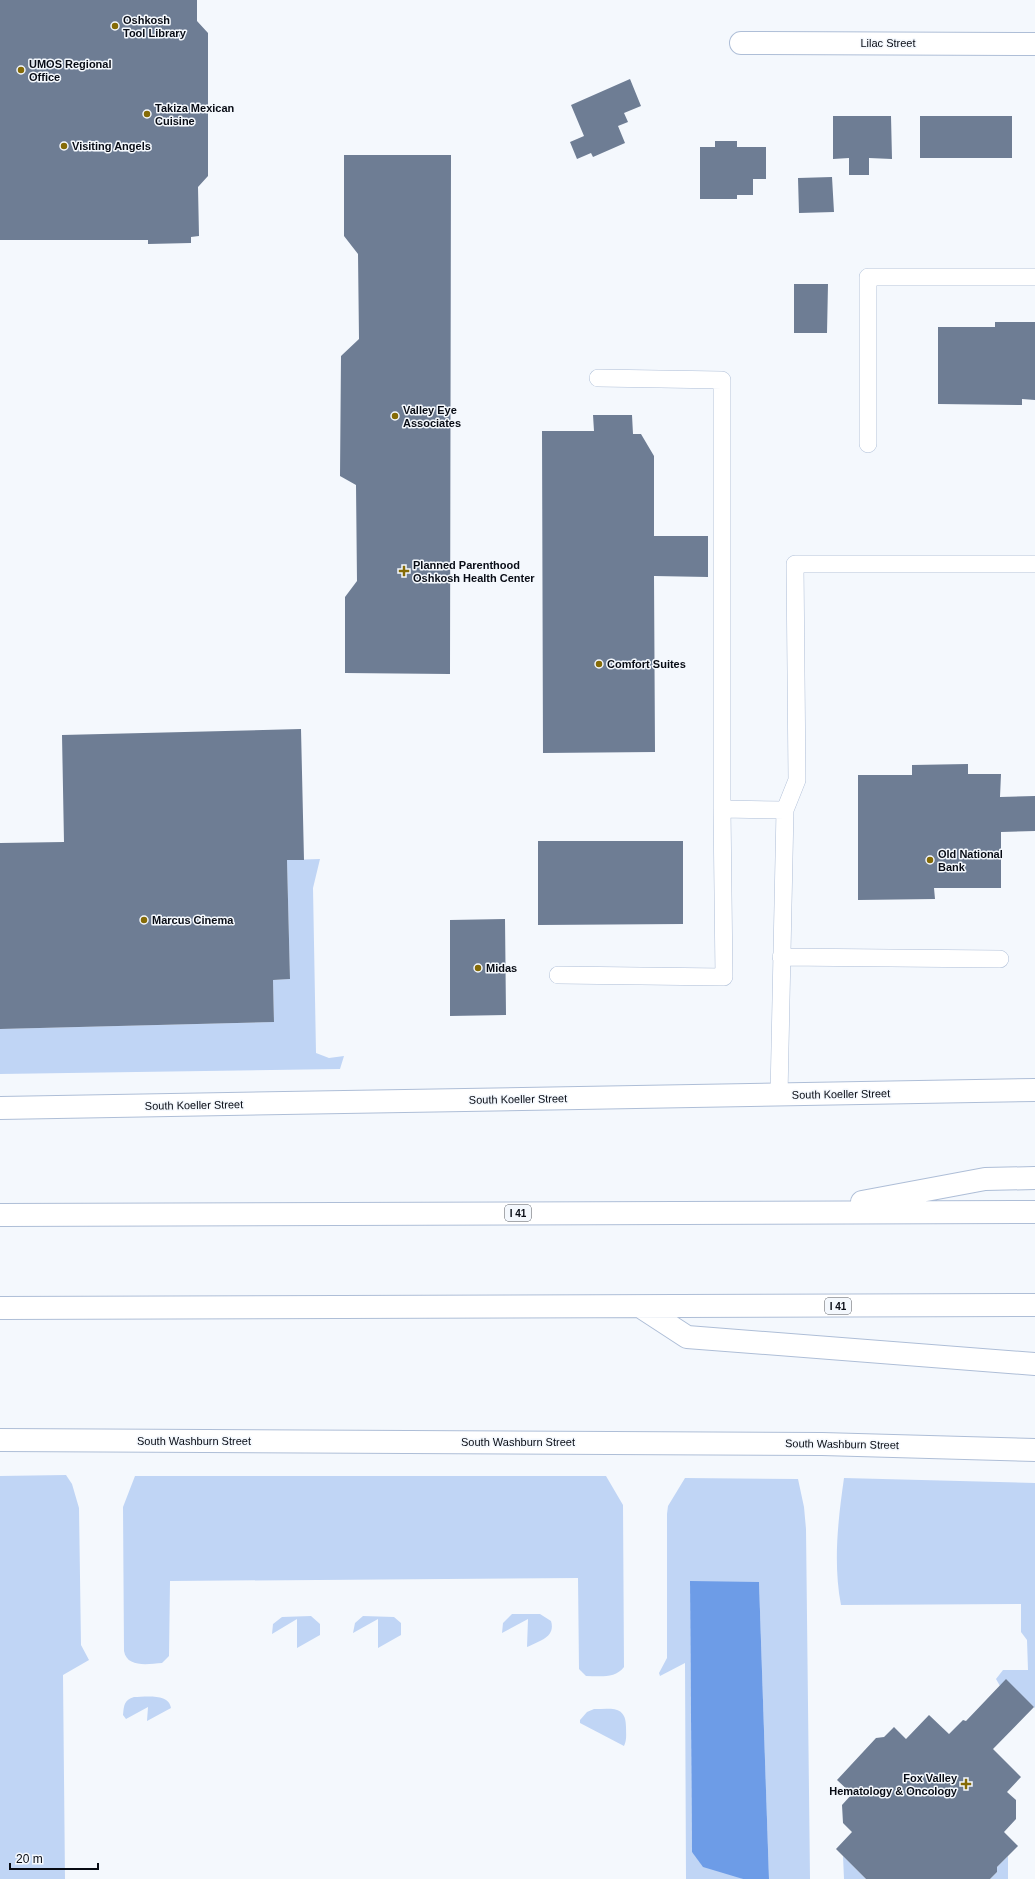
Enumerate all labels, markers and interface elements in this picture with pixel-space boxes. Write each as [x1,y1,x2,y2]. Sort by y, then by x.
place label: Oshkosh Tool Library [123,14,187,39]
marker: Oshkosh Tool Library [110,21,120,31]
street label: Lilac Street [860,37,916,49]
place label: UMOS Regional Office [29,58,112,83]
marker: UMOS Regional Office [16,65,26,75]
place label: Takiza Mexican Cuisine [155,102,235,127]
marker: Takiza Mexican Cuisine [142,109,152,119]
place label: Visiting Angels [72,140,151,152]
marker: Visiting Angels [59,141,69,151]
place label: Valley Eye Associates [403,404,461,429]
marker: Valley Eye Associates [390,411,400,421]
place label: Planned Parenthood Oshkosh Health Center [413,559,535,584]
marker: Planned Parenthood Oshkosh Health Center [398,565,410,577]
place label: Comfort Suites [607,658,686,670]
marker: Comfort Suites [594,659,604,669]
place label: Old National Bank [938,848,1003,873]
marker: Old National Bank [925,855,935,865]
place label: Marcus Cinema [152,914,234,926]
marker: Marcus Cinema [139,915,149,925]
place label: Midas [486,962,517,974]
marker: Midas [473,963,483,973]
street label: South Koeller Street [792,1087,890,1101]
street label: South Koeller Street [469,1092,567,1106]
street label: South Koeller Street [145,1098,243,1112]
road number: I 41 [505,1205,531,1221]
road number: I 41 [825,1298,851,1314]
street label: South Washburn Street [137,1435,251,1447]
street label: South Washburn Street [461,1436,575,1448]
street label: South Washburn Street [785,1437,899,1451]
place label: Fox Valley Hematology & Oncology [829,1772,958,1797]
marker: Fox Valley Hematology & Oncology [960,1778,972,1790]
scale bar [10,1845,98,1871]
text: 20 m [16,1852,43,1866]

